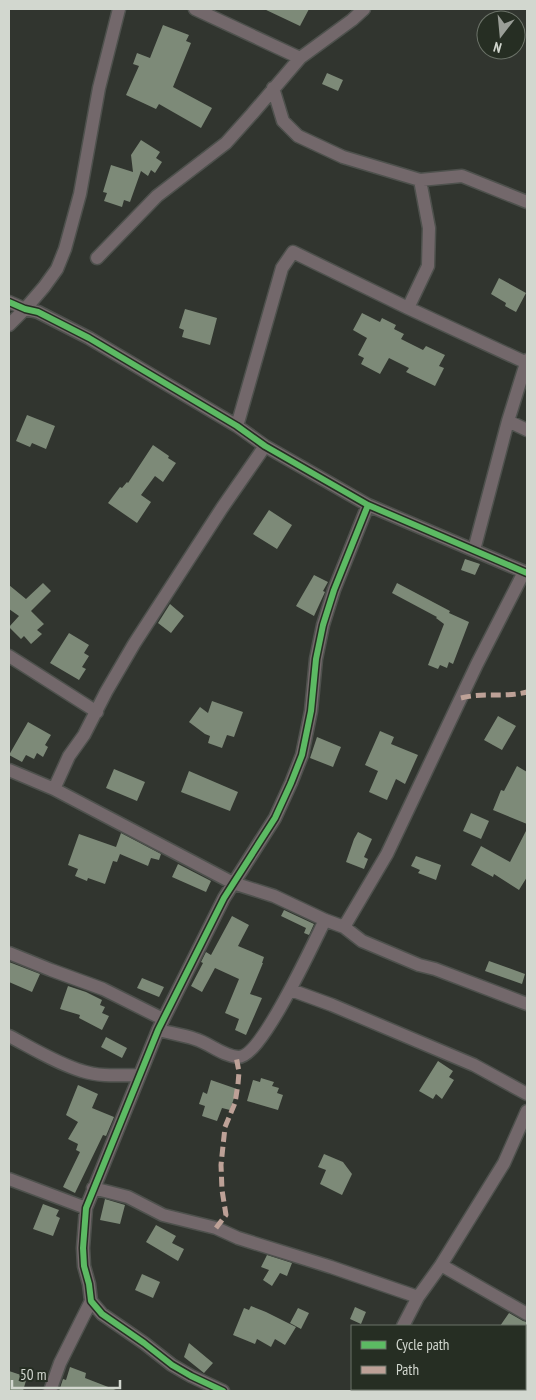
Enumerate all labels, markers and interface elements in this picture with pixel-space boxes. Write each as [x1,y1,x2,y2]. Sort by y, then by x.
north arrow [476,10,526,60]
text: N [491,38,504,57]
legend [351,1325,526,1390]
text: Cycle path [396,1335,449,1354]
scale bar [12,1358,120,1390]
text: Path [396,1360,419,1379]
text: 50 m [20,1365,46,1384]

